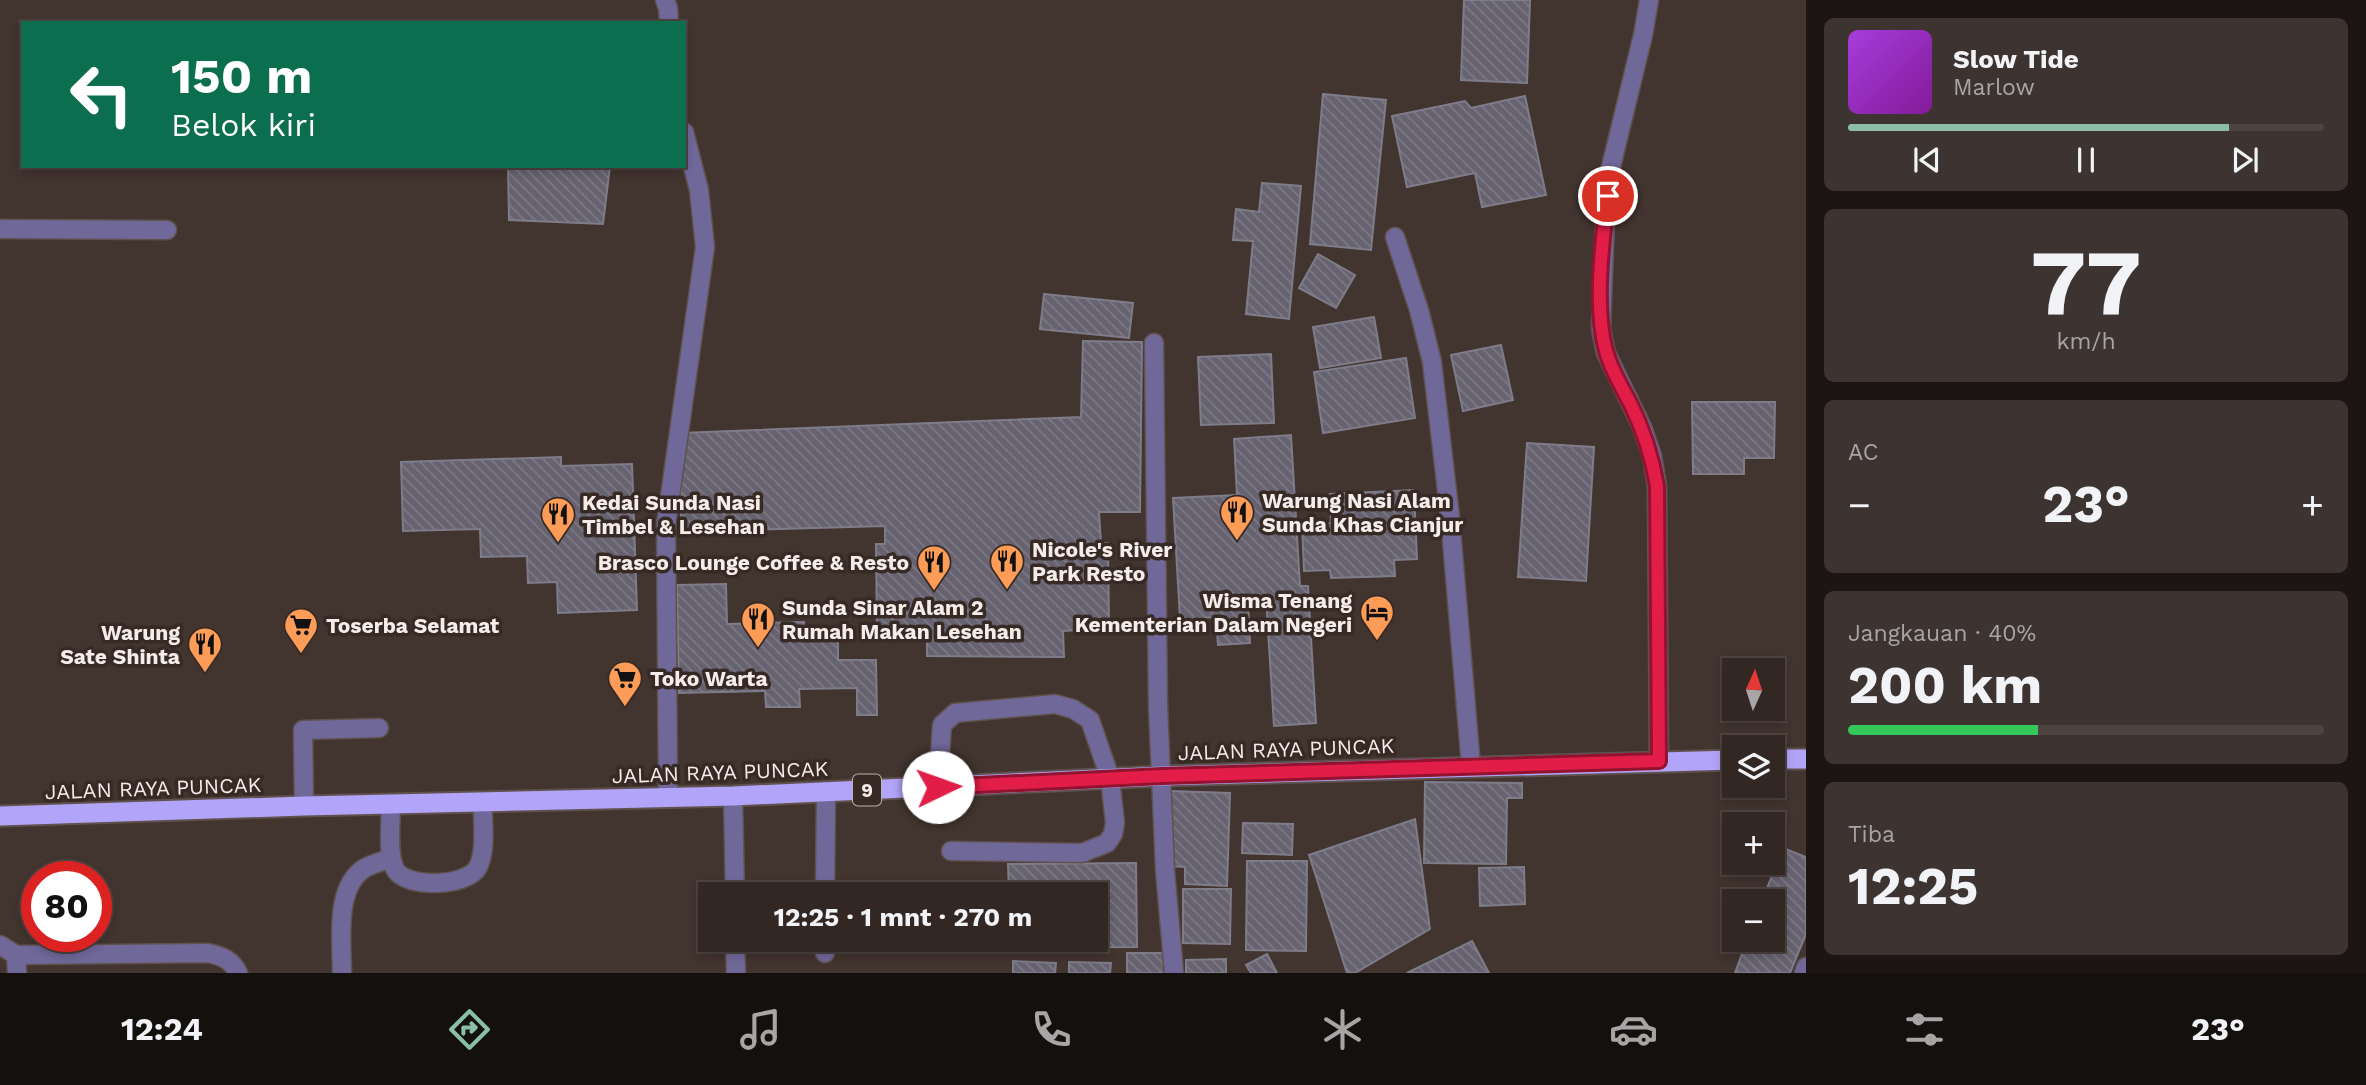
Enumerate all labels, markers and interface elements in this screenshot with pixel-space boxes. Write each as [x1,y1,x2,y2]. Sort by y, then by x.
text: Slow Tide [1953,44,2079,74]
text: 150 m [171,47,312,105]
icon: left [56,49,147,140]
text: Marlow [1953,74,2035,101]
text: Belok kiri [171,106,316,144]
icon: previous [1908,141,1946,179]
icon: pause [2067,141,2105,179]
icon: next [2226,141,2264,179]
pin [1578,166,1638,226]
icon: arrive [1589,177,1627,215]
text: 77 [2031,229,2141,336]
text: km/h [2056,328,2116,355]
text: AC [1848,439,1878,466]
text: 23° [2042,474,2130,535]
text: − [1848,483,1871,527]
text: + [2301,483,2324,527]
place label: Warung Nasi Alam Sunda Khas Cianjur [1262,488,1463,537]
place label: Kedai Sunda Nasi Timbel & Lesehan [582,490,765,539]
restaurant icon: Warung Nasi Alam Sunda Khas Cianjur [1218,493,1256,542]
restaurant icon: Kedai Sunda Nasi Timbel & Lesehan [539,495,577,544]
place label: Nicole's River Park Resto [1032,537,1172,586]
restaurant icon: Nicole's River Park Resto [988,542,1026,591]
restaurant icon: Brasco Lounge Coffee & Resto [915,543,953,592]
place label: Brasco Lounge Coffee & Resto [598,550,909,575]
place label: Wisma Tenang Kementerian Dalam Negeri [1075,588,1352,637]
hotel icon: Wisma Tenang Kementerian Dalam Negeri [1358,593,1396,642]
place label: Sunda Sinar Alam 2 Rumah Makan Lesehan [782,595,1022,644]
restaurant icon: Sunda Sinar Alam 2 Rumah Makan Lesehan [739,600,777,649]
supermarket icon: Toserba Selamat [282,606,320,655]
place label: Toserba Selamat [326,613,499,638]
place label: Warung Sate Shinta [60,620,181,669]
text: Jangkauan · 40% [1848,620,2036,647]
restaurant icon: Warung Sate Shinta [186,625,224,674]
text: 200 km [1848,655,2042,716]
north arrow [1722,658,1785,721]
map controls [1722,658,1785,952]
supermarket icon: Toko Warta [606,659,644,708]
place label: Toko Warta [650,666,768,691]
street label: JALAN RAYA PUNCAK [1177,733,1395,765]
button: layers [1722,735,1785,798]
position arrow [901,750,975,824]
street label: JALAN RAYA PUNCAK [611,756,829,788]
street label: JALAN RAYA PUNCAK [44,772,262,804]
road number: 9 [853,775,881,806]
button: + [1722,812,1785,875]
text: Tiba [1848,821,1895,848]
text: 12:25 [1848,856,1978,917]
speed limit sign: 80 [21,861,112,952]
button: − [1722,889,1785,952]
text: 12:25 · 1 mnt · 270 m [774,902,1032,932]
icon: directions [445,1005,494,1054]
icon: music [736,1005,785,1054]
icon: phone [1027,1005,1076,1054]
icon: climate [1318,1005,1367,1054]
icon: car [1609,1005,1658,1054]
icon: filters [1900,1005,1949,1054]
text: 12:24 [121,1010,203,1048]
text: 23° [2191,1010,2245,1048]

